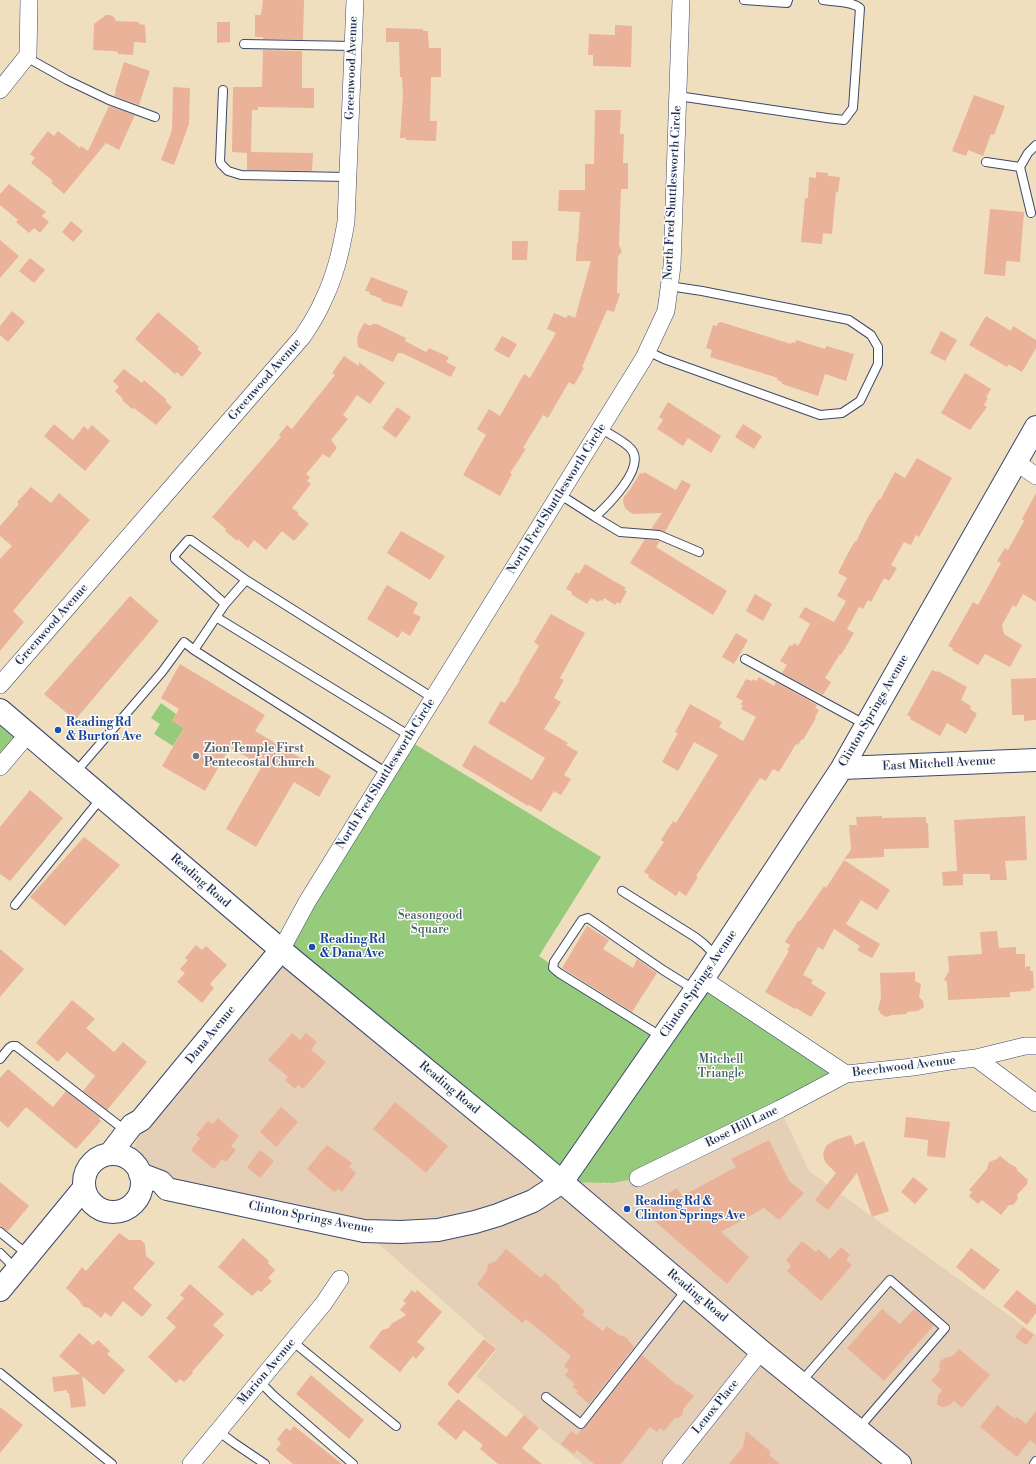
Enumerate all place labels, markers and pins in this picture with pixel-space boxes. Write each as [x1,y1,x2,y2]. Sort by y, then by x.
place label: Reading Rd & Burton Ave [66,716,142,744]
marker: Reading Rd & Burton Ave [53,725,63,735]
place label: Zion Temple First Pentecostal Church [204,742,315,770]
marker: Zion Temple First Pentecostal Church [191,751,201,761]
place label: Reading Rd & Dana Ave [320,933,386,961]
marker: Reading Rd & Dana Ave [307,942,317,952]
place label: Reading Rd & Clinton Springs Ave [635,1195,745,1223]
marker: Reading Rd & Clinton Springs Ave [622,1204,632,1214]

